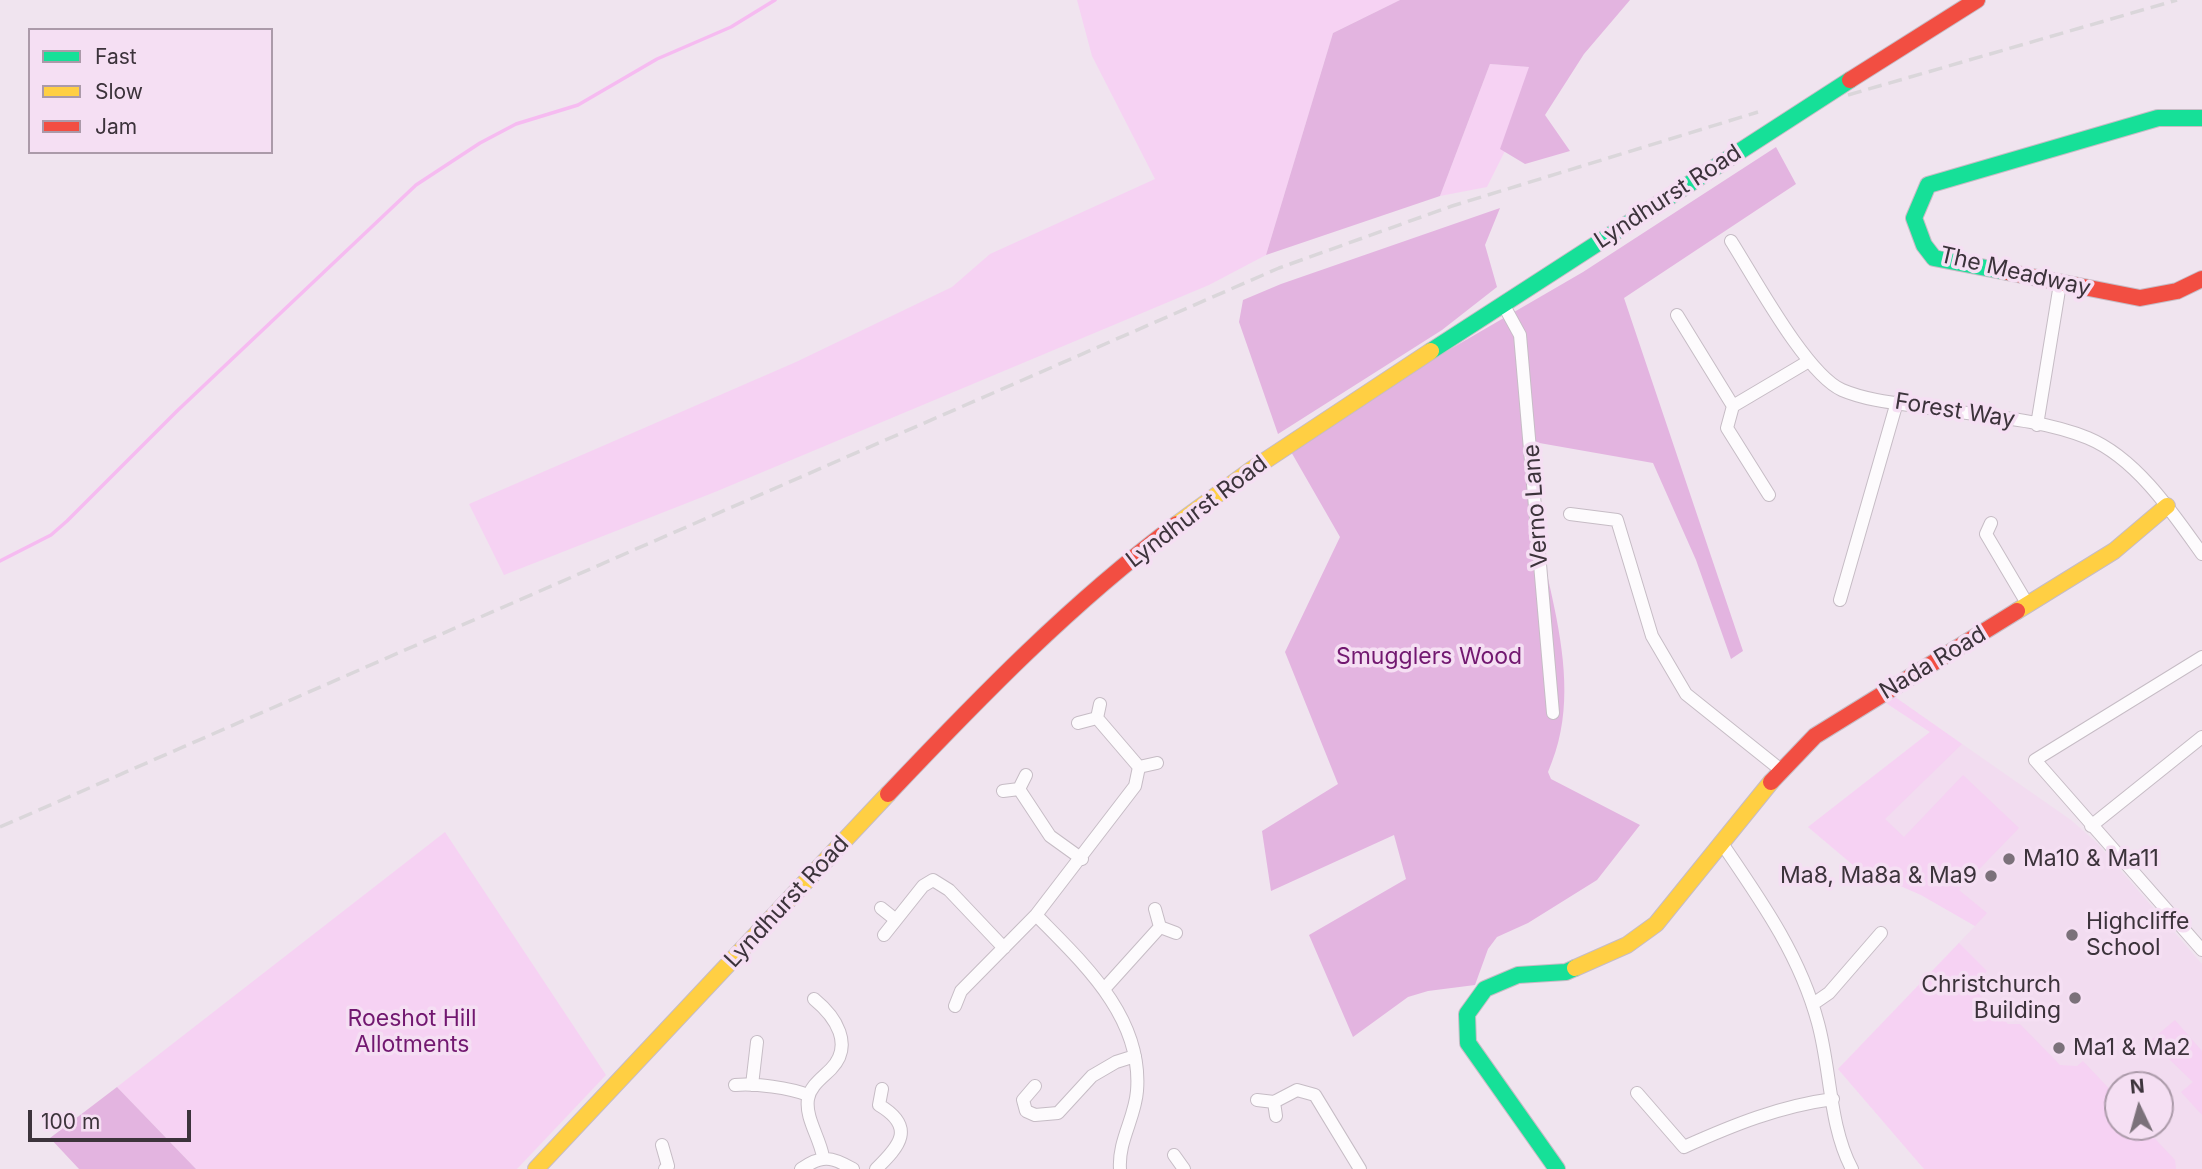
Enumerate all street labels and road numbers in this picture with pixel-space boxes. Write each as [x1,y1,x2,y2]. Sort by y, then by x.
street label: Lyndhurst Road [1589,139,1747,255]
street label: The Meadway [1937,241,2093,303]
street label: Forest Way [1893,388,2017,434]
street label: Verno Lane [1518,443,1554,569]
street label: Lyndhurst Road [1121,450,1273,574]
street label: Nada Road [1875,620,1991,706]
street label: Lyndhurst Road [719,831,855,973]

